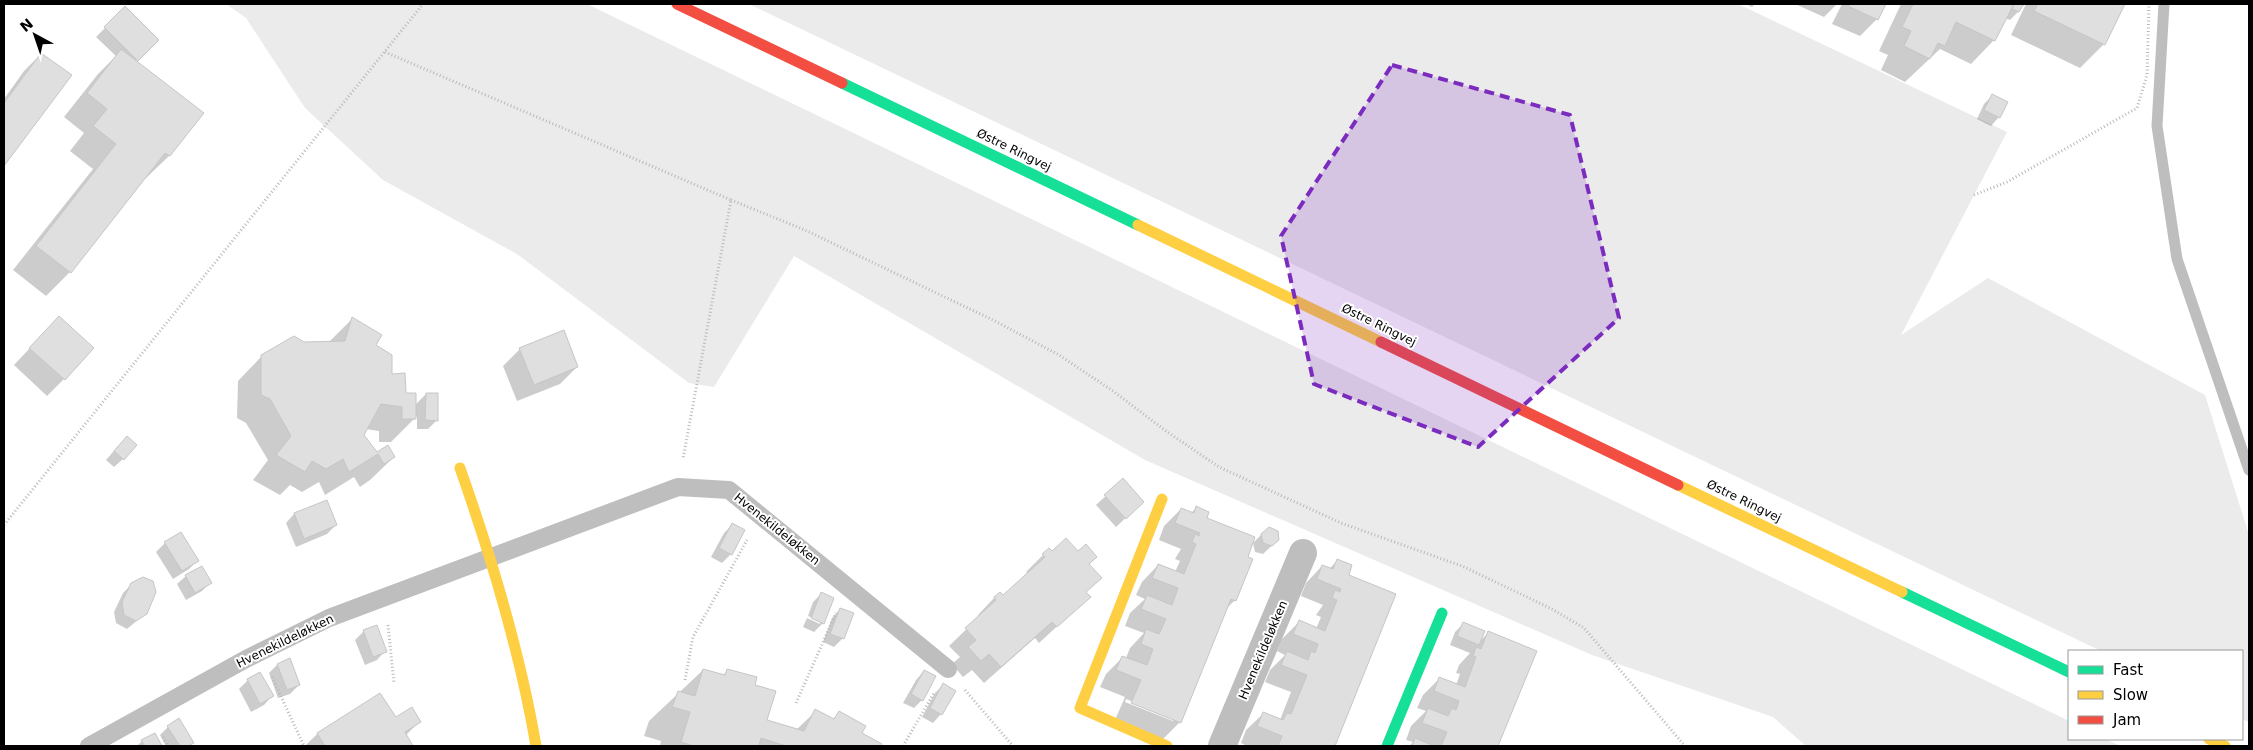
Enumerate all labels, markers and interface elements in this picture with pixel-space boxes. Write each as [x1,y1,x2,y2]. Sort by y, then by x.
north arrow [10,10,60,60]
text: N [17,15,36,35]
street label: Østre Ringvej [975,126,1053,174]
street label: Østre Ringvej [1340,301,1418,349]
street label: Østre Ringvej [1705,477,1783,525]
street label: Hvenekildeløkken [731,490,823,568]
street label: Hvenekildeløkken [1236,598,1290,702]
street label: Hvenekildeløkken [234,611,336,671]
legend [2068,650,2243,740]
text: Fast [2113,661,2143,679]
text: Slow [2113,686,2148,704]
text: Jam [2112,711,2141,729]

